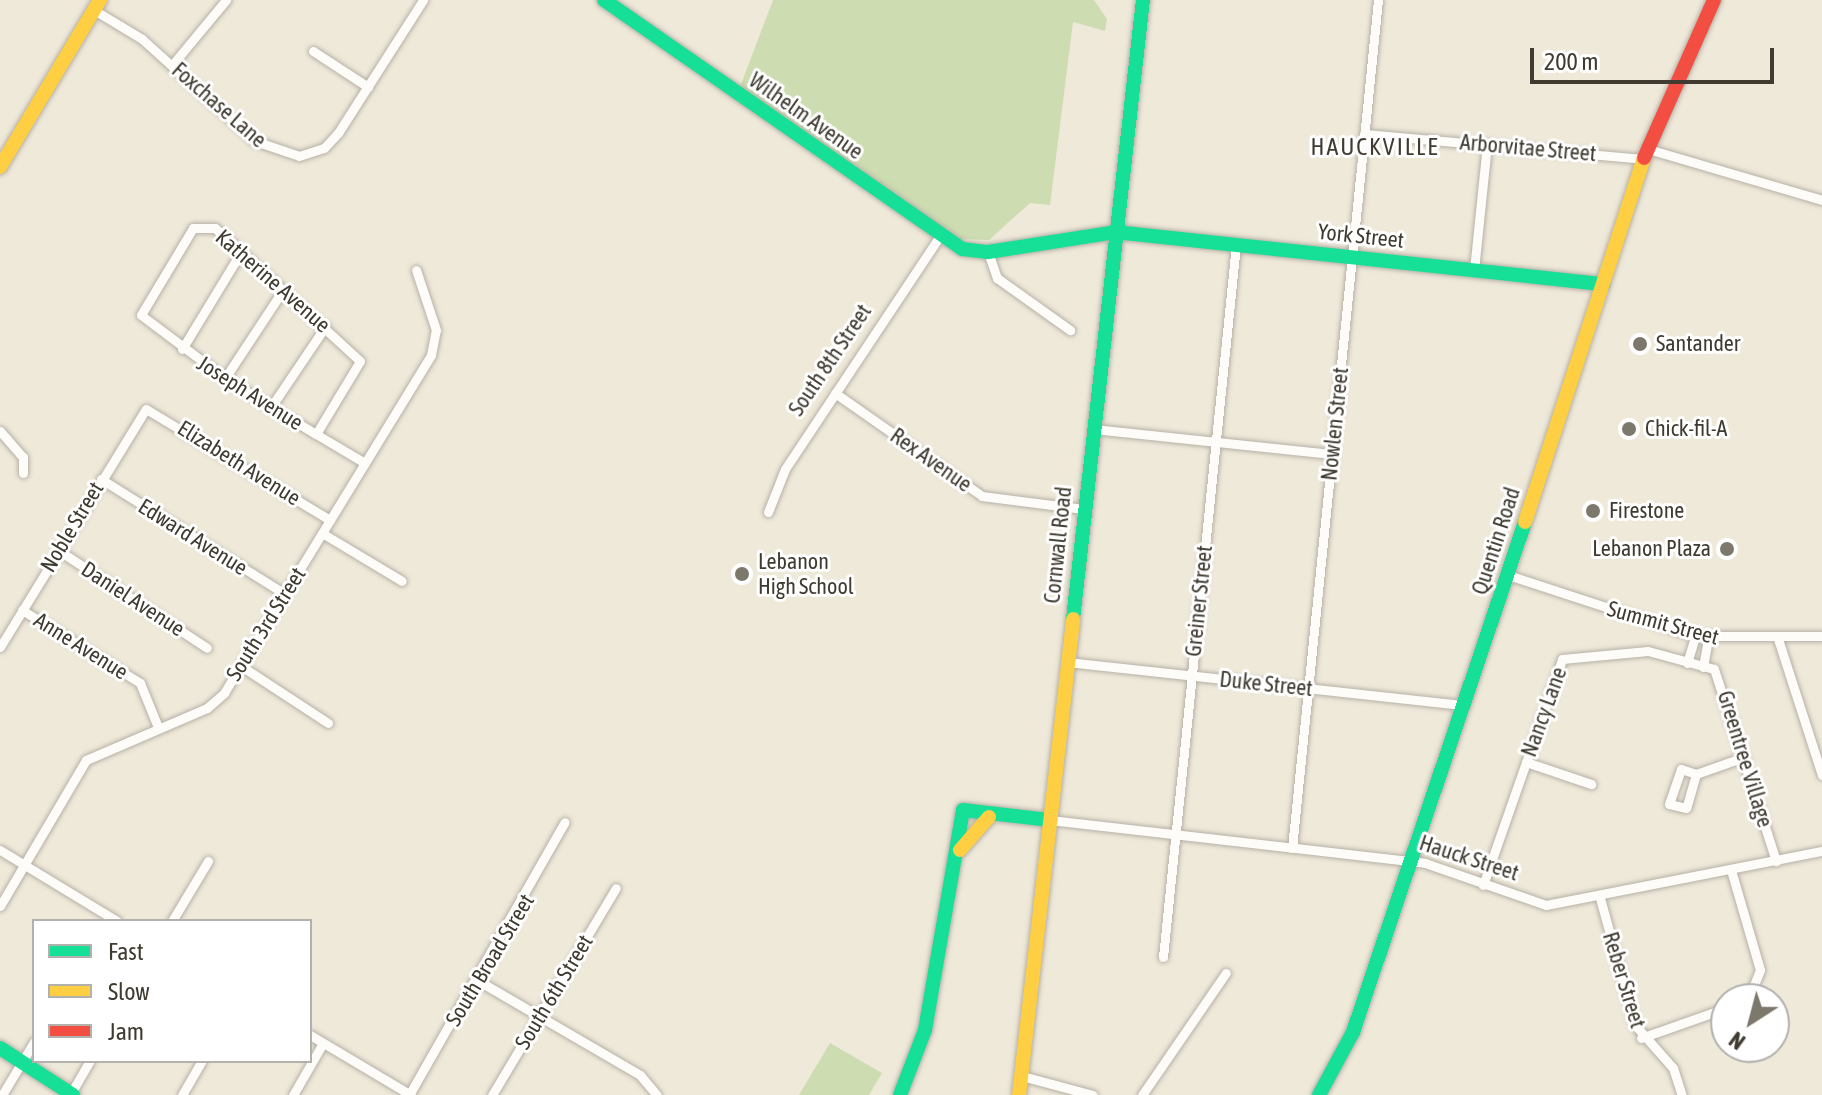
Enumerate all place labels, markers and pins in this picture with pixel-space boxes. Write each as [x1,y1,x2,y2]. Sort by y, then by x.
place label: Santander [1656,331,1740,357]
marker: Santander [1631,335,1649,353]
place label: Chick-fil-A [1645,416,1727,442]
marker: Chick-fil-A [1620,420,1638,438]
place label: Firestone [1609,498,1684,524]
marker: Firestone [1584,502,1602,520]
place label: Lebanon Plaza [1592,536,1711,562]
marker: Lebanon Plaza [1718,540,1736,558]
place label: Lebanon High School [758,548,854,600]
marker: Lebanon High School [733,565,751,583]

